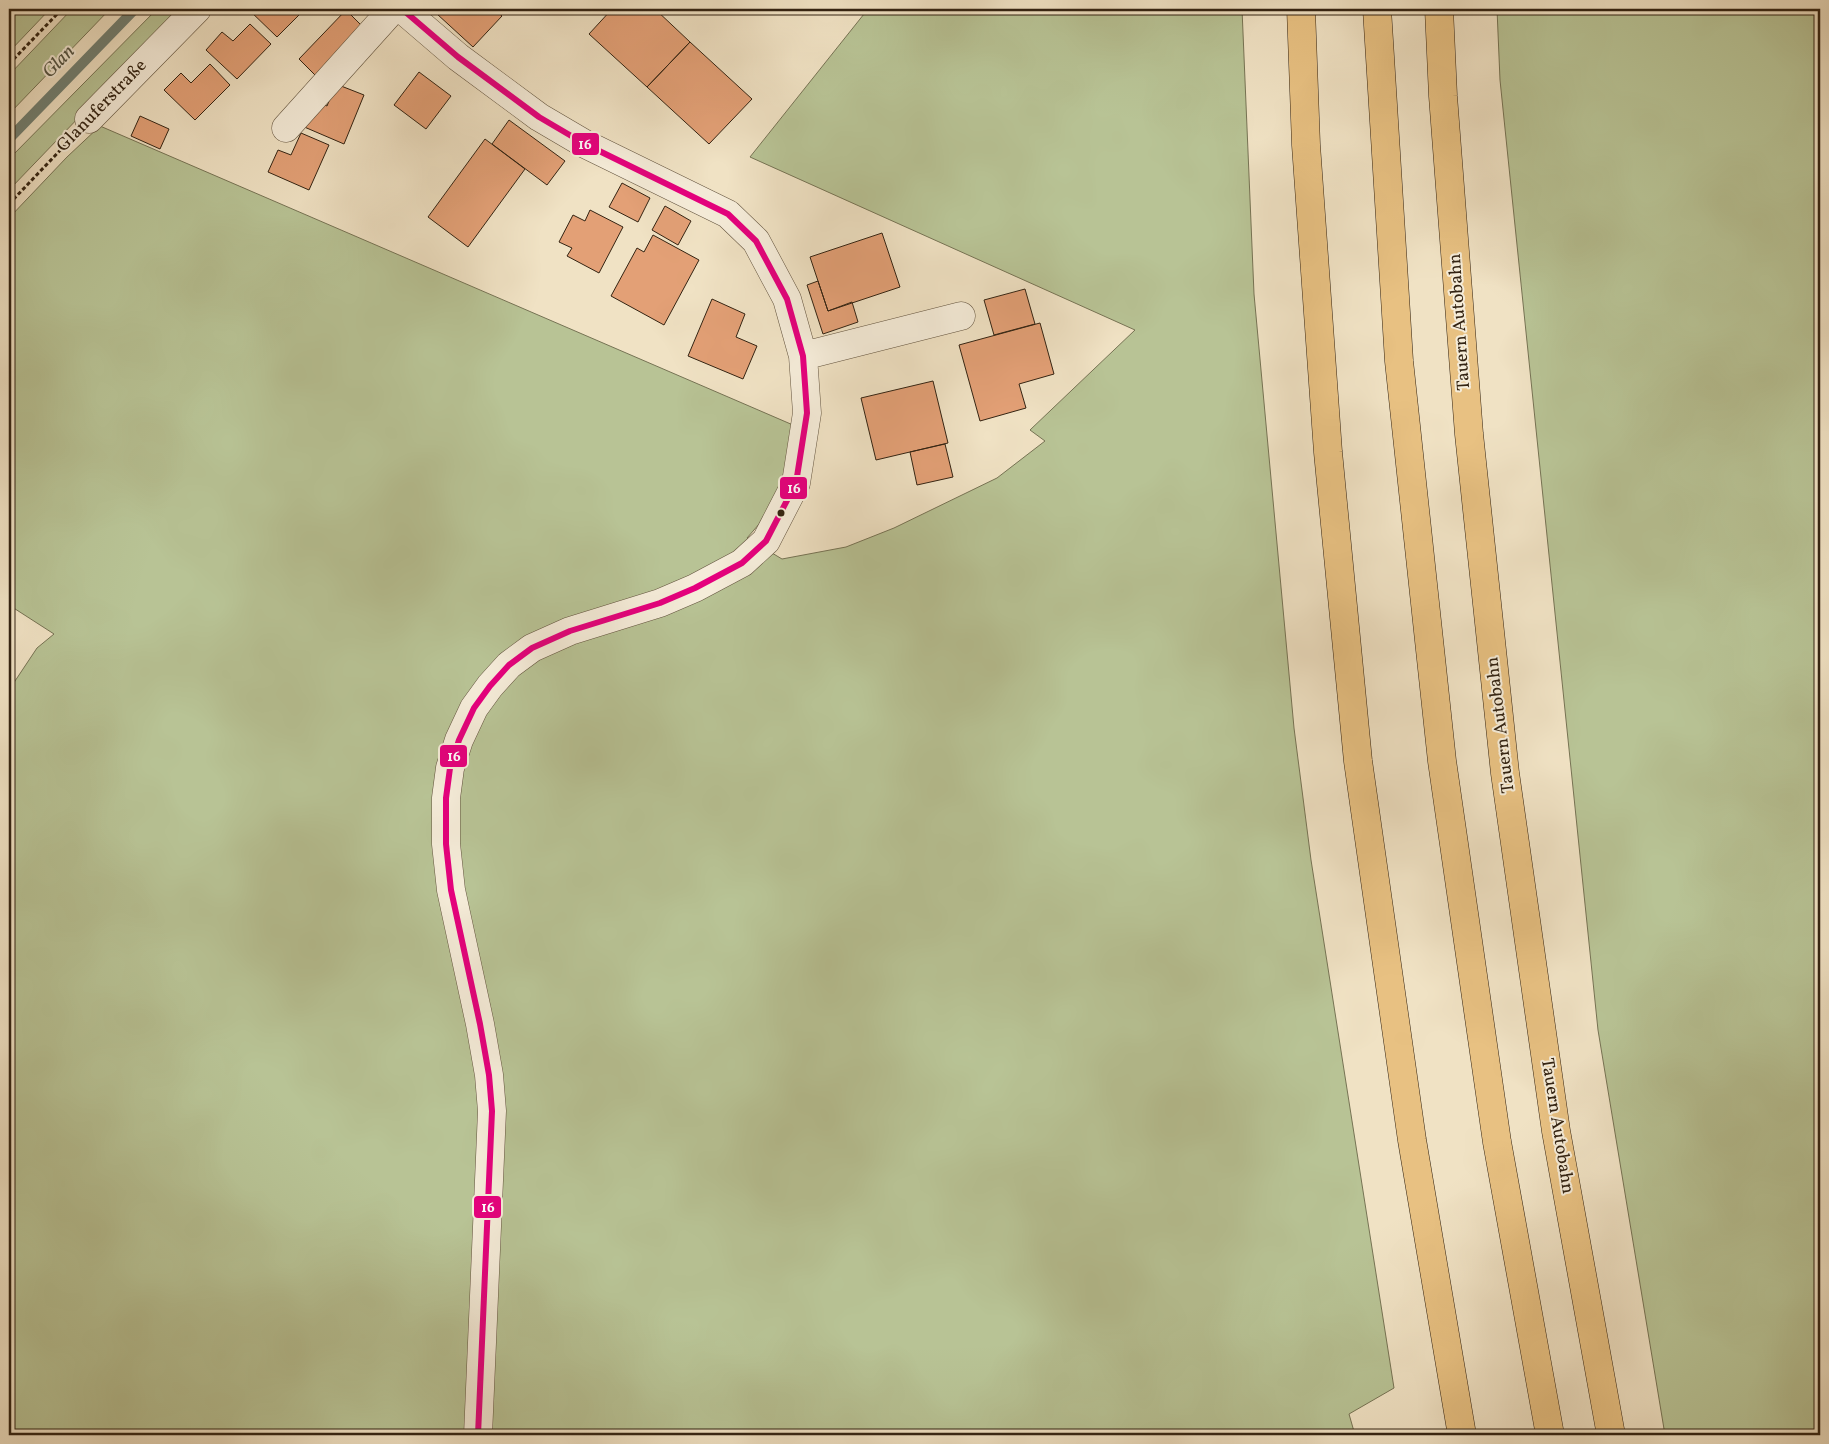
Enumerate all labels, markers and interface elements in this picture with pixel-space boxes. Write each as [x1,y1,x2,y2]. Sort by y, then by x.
water label: Glan [37,40,81,84]
street label: Glanuferstraße [51,54,153,158]
line badge: 16 [571,132,600,156]
text: 16 [578,136,592,155]
street label: Tauern Autobahn [1443,252,1477,391]
line badge: 16 [779,476,808,500]
text: 16 [787,480,801,499]
unlabelled marker [776,508,786,518]
street label: Tauern Autobahn [1480,655,1522,795]
line badge: 16 [439,744,468,768]
text: 16 [447,748,461,767]
street label: Tauern Autobahn [1534,1056,1580,1196]
line badge: 16 [473,1195,502,1219]
text: 16 [481,1199,495,1218]

